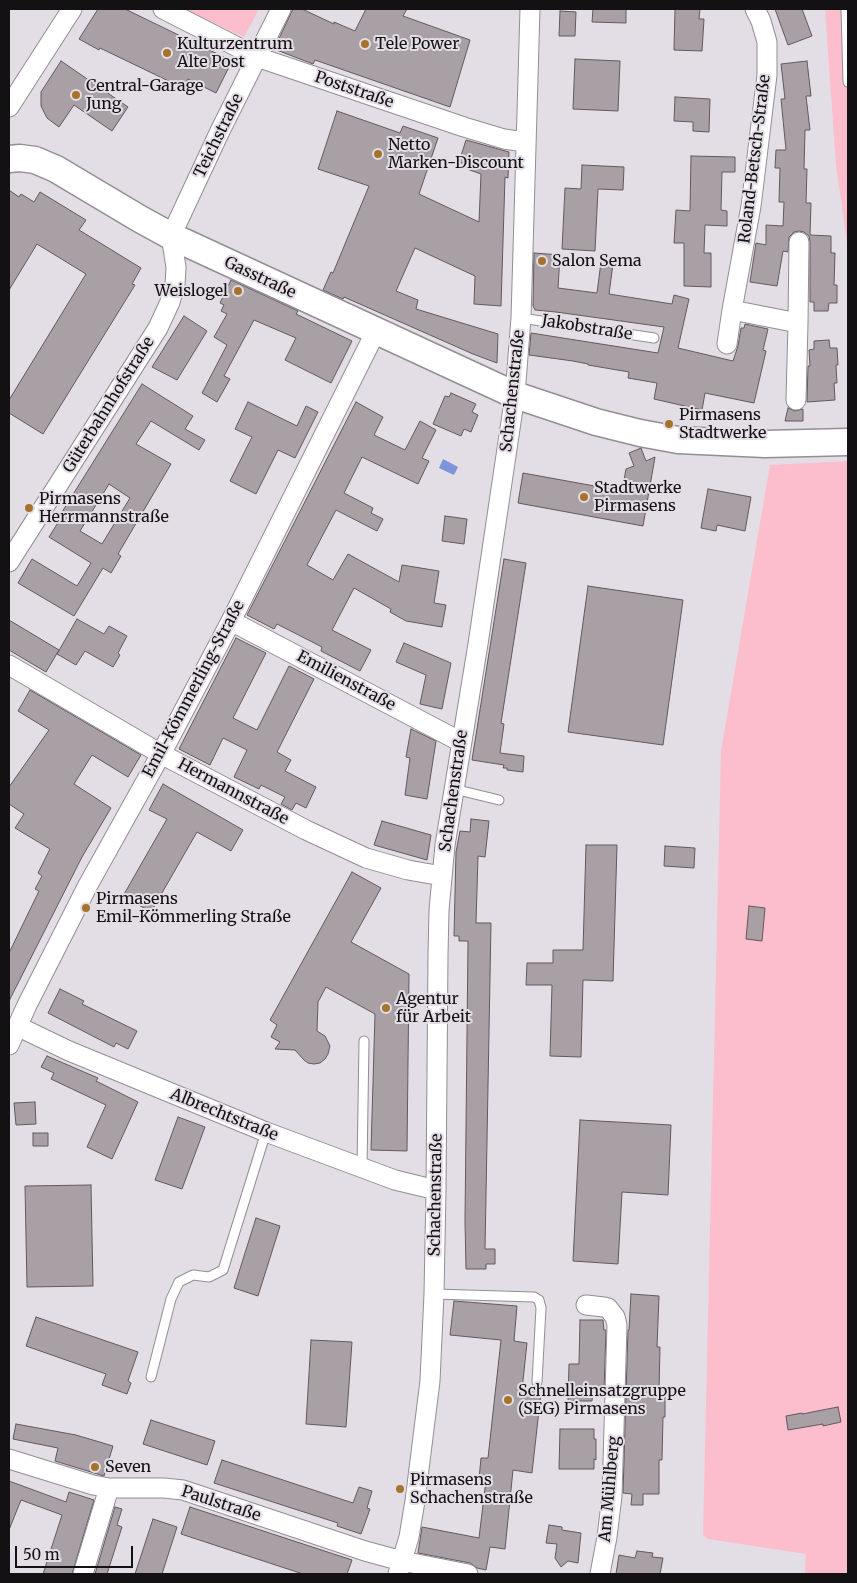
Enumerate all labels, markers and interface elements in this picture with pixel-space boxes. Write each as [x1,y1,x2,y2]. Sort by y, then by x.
place label: Kulturzentrum Alte Post [177,34,293,72]
place label: Tele Power [375,34,459,54]
marker: Tele Power [359,38,371,50]
marker: Kulturzentrum Alte Post [161,47,173,59]
street label: Poststraße [312,68,396,112]
street label: Roland-Betsch-Straße [735,73,775,245]
place label: Central-Garage Jung [86,76,203,114]
marker: Central-Garage Jung [70,89,82,101]
street label: Teichstraße [190,91,248,181]
place label: Netto Marken-Discount [388,135,524,173]
marker: Netto Marken-Discount [372,148,384,160]
place label: Salon Sema [552,251,642,271]
street label: Gasstraße [221,253,299,303]
marker: Salon Sema [536,255,548,267]
place label: Weislogel [154,281,228,301]
marker: Weislogel [232,285,244,297]
street label: Jakobstraße [540,311,634,345]
street label: Schachenstraße [497,329,529,453]
street label: Güterbahnhofstraße [59,334,159,476]
place label: Pirmasens Stadtwerke [679,405,766,443]
marker: Pirmasens Stadtwerke [663,418,675,430]
place label: Stadtwerke Pirmasens [594,478,681,516]
place label: Pirmasens Herrmannstraße [39,489,169,527]
marker: Stadtwerke Pirmasens [578,491,590,503]
marker: Pirmasens Herrmannstraße [23,502,35,514]
street label: Emil-Kömmerling-Straße [139,597,249,781]
street label: Emilienstraße [293,647,399,715]
street label: Schachenstraße [436,729,472,853]
street label: Hermannstraße [174,755,292,829]
place label: Pirmasens Emil-Kömmerling Straße [96,889,291,927]
marker: Pirmasens Emil-Kömmerling Straße [80,902,92,914]
place label: Agentur für Arbeit [396,989,471,1027]
marker: Agentur für Arbeit [380,1002,392,1014]
street label: Albrechtstraße [167,1085,281,1145]
street label: Schachenstraße [425,1133,447,1257]
place label: Schnelleinsatzgruppe (SEG) Pirmasens [518,1381,686,1419]
marker: Schnelleinsatzgruppe (SEG) Pirmasens [502,1394,514,1406]
street label: Am Mühlberg [596,1435,624,1543]
place label: Seven [105,1457,151,1477]
marker: Seven [89,1461,101,1473]
place label: Pirmasens Schachenstraße [410,1470,533,1508]
street label: Paulstraße [179,1482,263,1526]
marker: Pirmasens Schachenstraße [394,1483,406,1495]
scale bar [18,1536,135,1568]
text: 50 m [23,1545,60,1564]

